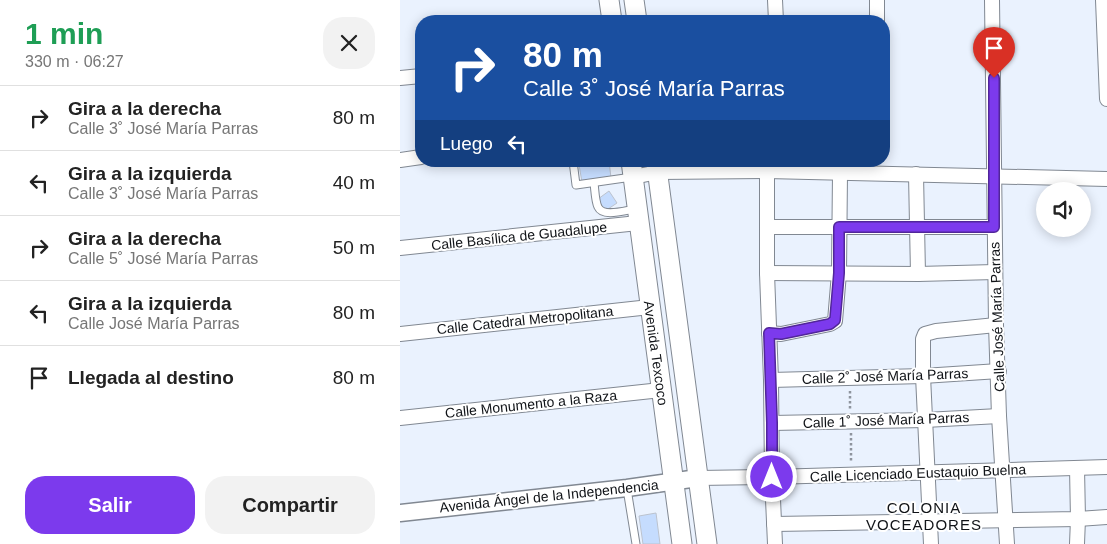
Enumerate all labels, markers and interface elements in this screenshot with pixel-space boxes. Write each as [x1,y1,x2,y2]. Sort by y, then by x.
text: 1 min [25,17,103,50]
button: close [323,17,375,69]
pin [973,27,1015,78]
icon: arrive [980,34,1008,62]
icon: right [440,35,505,100]
text: 80 m [523,35,603,74]
text: 330 m · 06:27 [25,53,124,70]
text: Calle 3˚ José María Parras [523,76,785,101]
text: Gira a la derecha [68,98,221,119]
icon: right [25,104,53,132]
text: 80 m [333,107,375,128]
text: Calle 3˚ José María Parras [68,120,258,137]
icon: left [503,130,531,158]
text: Luego [440,133,493,154]
text: Gira a la izquierda [68,163,232,184]
icon: left [25,169,53,197]
text: 40 m [333,172,375,193]
map controls [1036,182,1091,237]
button: sound [1036,182,1091,237]
text: Calle 3˚ José María Parras [68,185,258,202]
street label: Calle Basílica de Guadalupe [430,219,608,253]
text: Gira a la derecha [68,228,221,249]
icon: right [25,234,53,262]
text: 50 m [333,237,375,258]
street label: Calle José María Parras [986,242,1008,392]
text: Calle 5˚ José María Parras [68,250,258,267]
text: Gira a la izquierda [68,293,232,314]
icon: left [25,299,53,327]
street label: Avenida Texcoco [641,300,671,406]
text: 80 m [333,302,375,323]
street label: Calle Catedral Metropolitana [436,303,614,337]
text: Calle José María Parras [68,315,240,332]
icon: arrive [25,364,53,392]
street label: Calle 2˚ José María Parras [802,365,968,387]
text: Llegada al destino [68,367,234,388]
text: 80 m [333,367,375,388]
street label: Calle Monumento a la Raza [444,387,618,421]
street label: Calle 1˚ José María Parras [803,409,969,431]
position arrow [745,450,797,502]
street label: Calle Licenciado Eustaquio Buelna [810,461,1027,485]
button: Salir [25,476,195,534]
button: Compartir [205,476,375,534]
street label: Avenida Ángel de la Independencia [439,477,659,515]
district label: COLONIA VOCEADORES [866,499,982,533]

